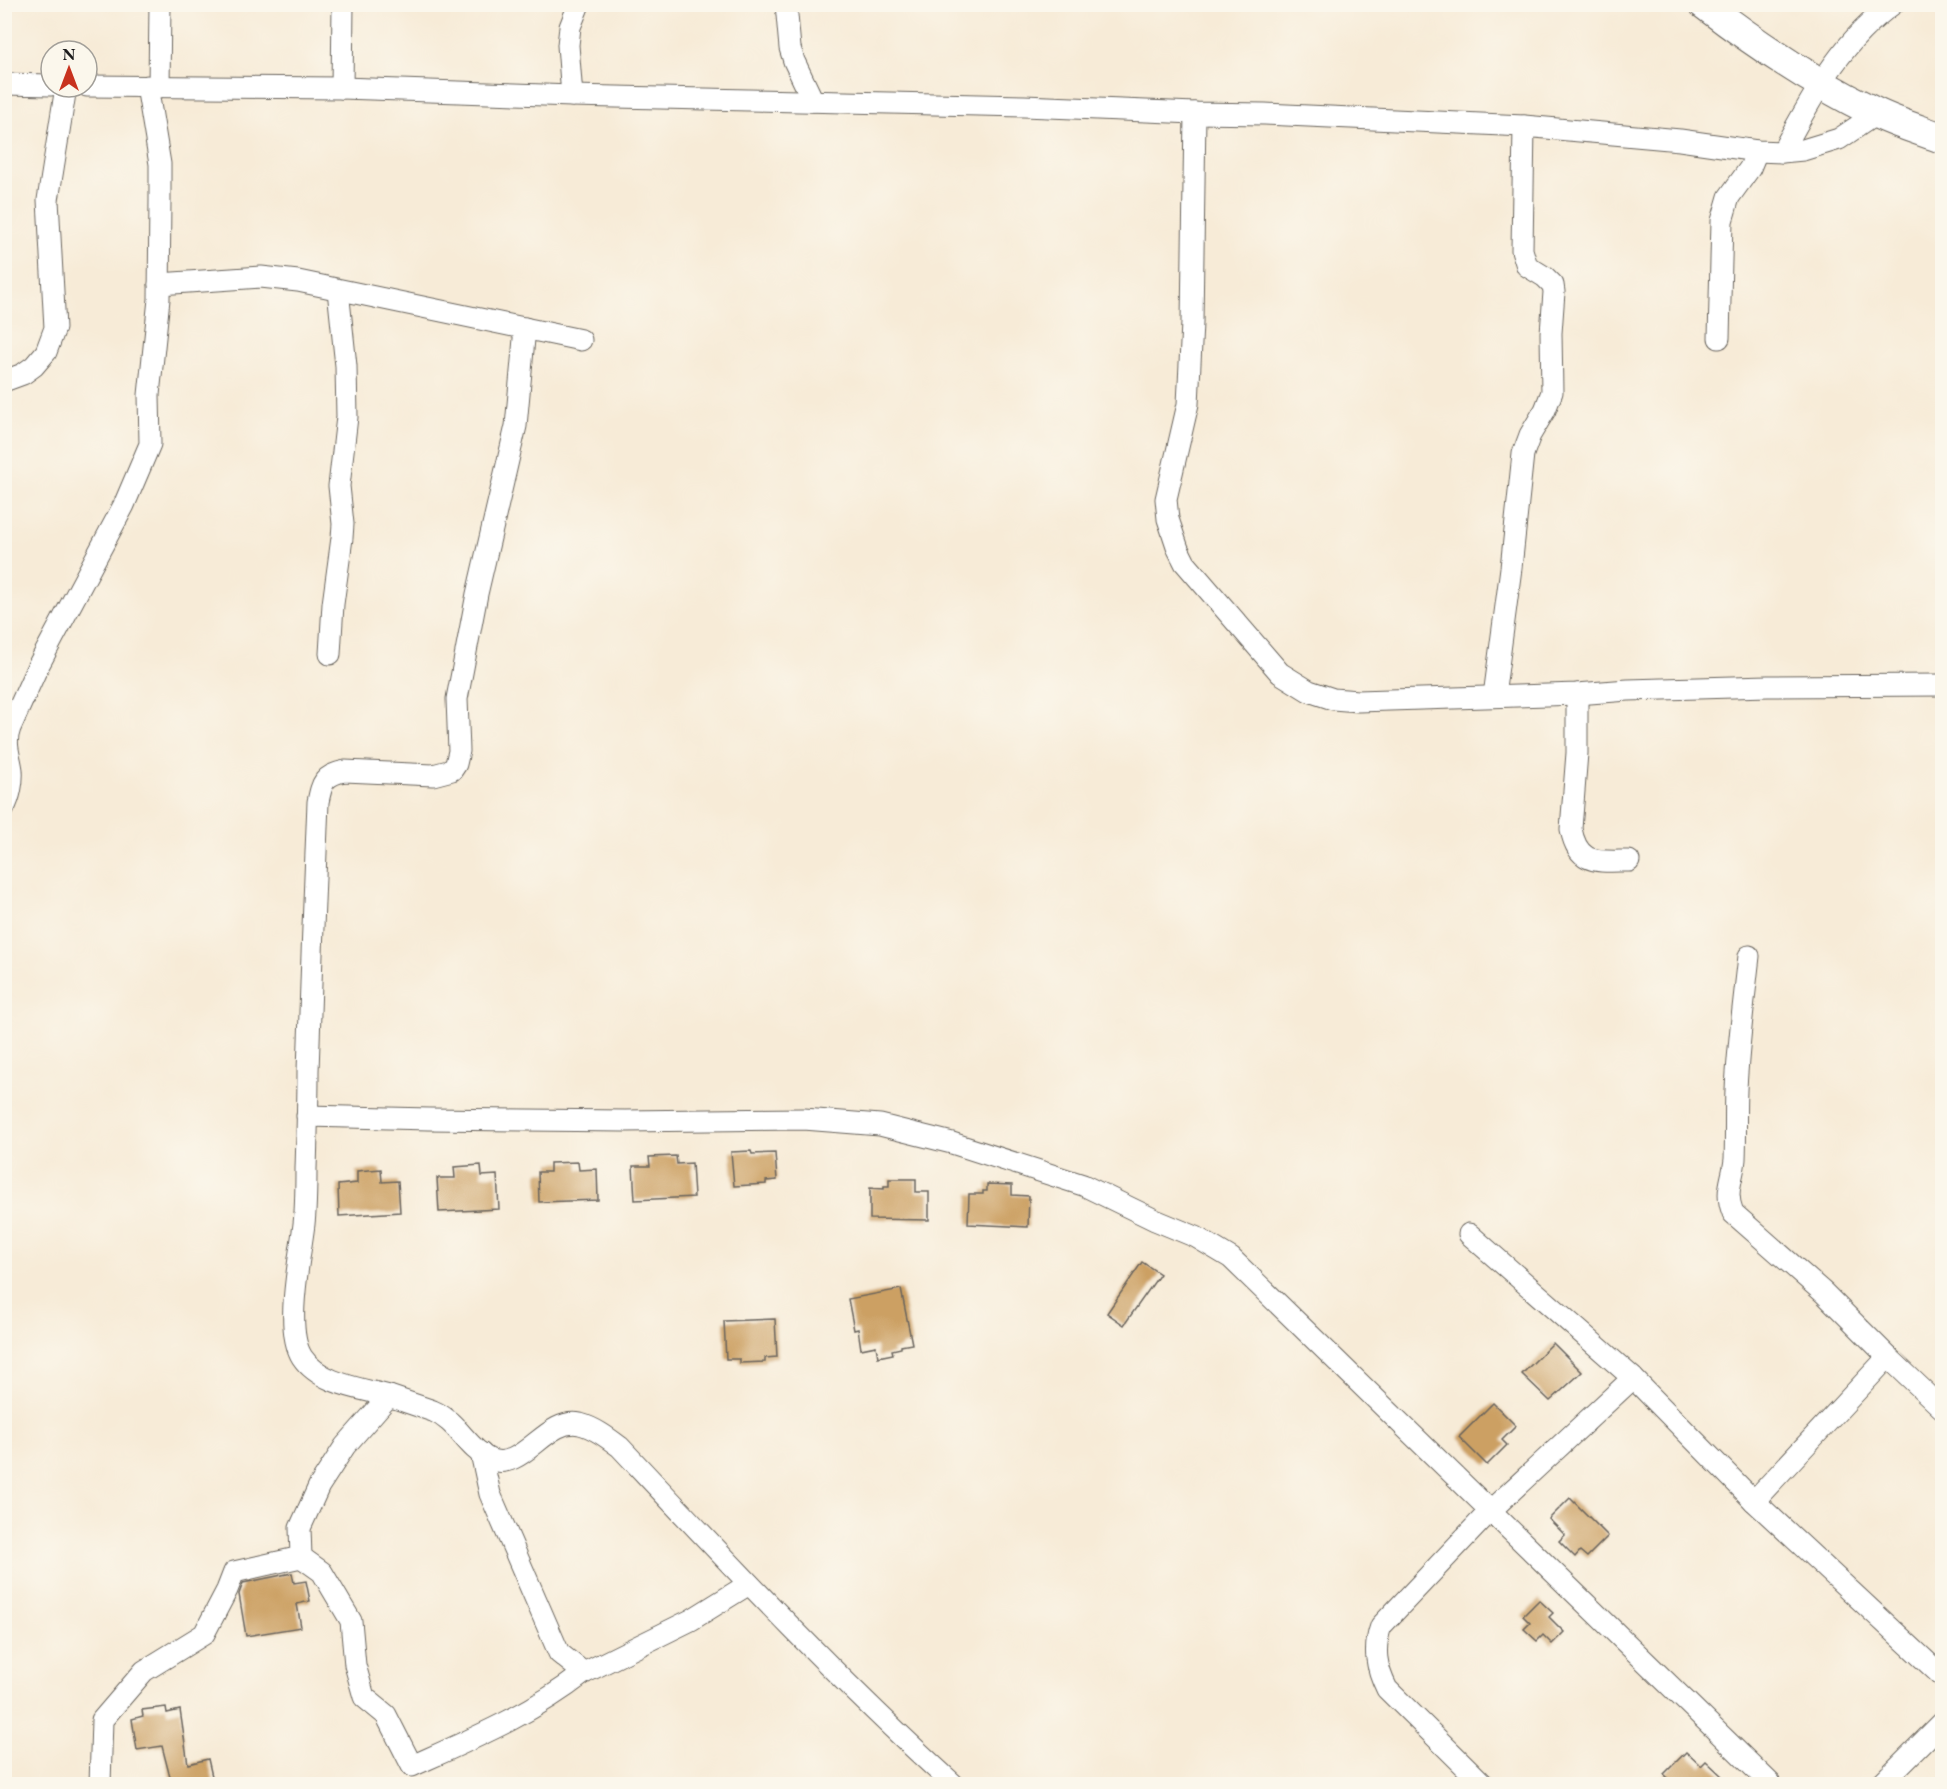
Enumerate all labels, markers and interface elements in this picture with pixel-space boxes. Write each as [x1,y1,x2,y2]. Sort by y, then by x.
north arrow [39,39,99,99]
text: N [63,44,76,65]

